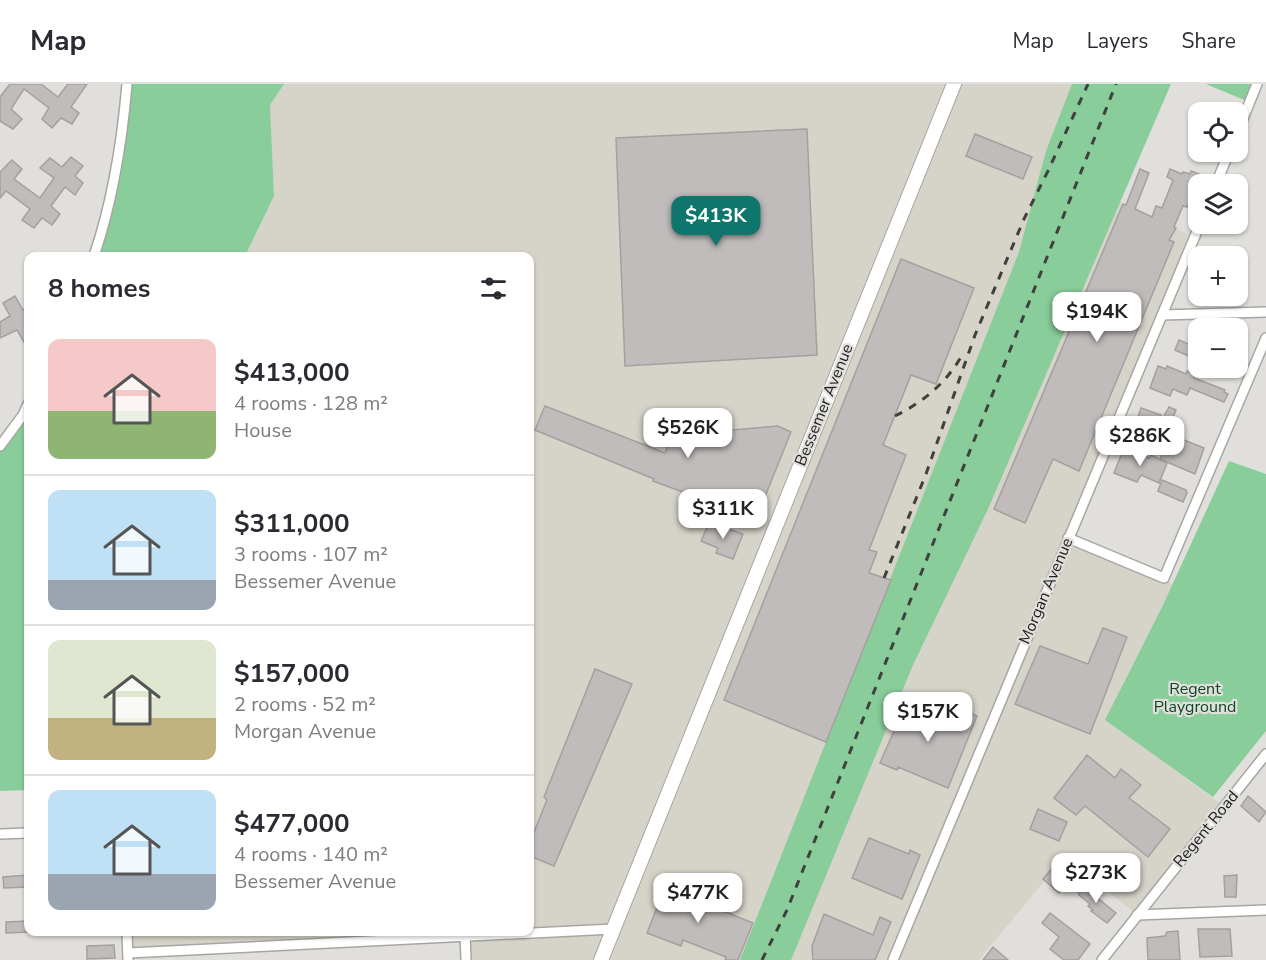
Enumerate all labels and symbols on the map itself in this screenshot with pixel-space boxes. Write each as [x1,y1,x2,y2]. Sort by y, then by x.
pin: $413K [674,196,758,247]
pin: $194K [1055,292,1139,343]
street label: Bessemer Avenue [790,341,858,469]
pin: $526K [646,408,730,459]
pin: $286K [1098,416,1182,467]
pin: $311K [681,489,765,540]
street label: Morgan Avenue [1014,534,1078,648]
park label: Regent Playground [1154,678,1236,718]
pin: $157K [886,692,970,743]
street label: Regent Road [1168,786,1244,872]
pin: $273K [1054,853,1138,904]
pin: $477K [656,873,740,924]

